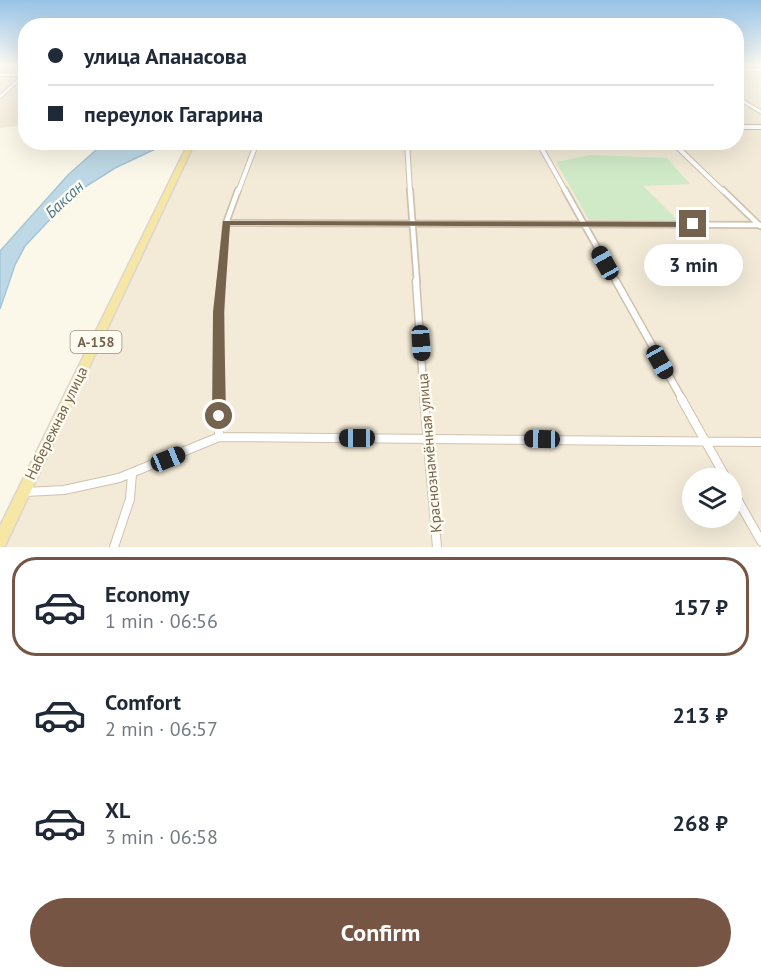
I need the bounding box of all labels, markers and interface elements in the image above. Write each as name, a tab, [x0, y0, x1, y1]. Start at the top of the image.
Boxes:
text: улица Апанасова	[84, 42, 247, 70]
text: переулок Гагарина	[84, 100, 263, 128]
water label: Баксан	[41, 176, 88, 222]
route end	[679, 210, 706, 237]
car	[588, 243, 622, 283]
callout: 3 min	[644, 245, 742, 287]
text: 3 min	[669, 252, 718, 278]
car	[411, 324, 431, 362]
road number: А-158	[70, 331, 122, 353]
car	[643, 342, 677, 382]
street label: Набережная улица	[20, 363, 92, 483]
street label: Краснознамённая улица	[413, 372, 445, 534]
route start	[205, 402, 232, 429]
car	[339, 429, 375, 447]
car	[524, 430, 560, 448]
car	[148, 444, 188, 474]
map controls	[682, 468, 742, 528]
button: layers	[682, 468, 742, 528]
icon: car	[33, 580, 87, 634]
text: Economy	[105, 580, 189, 608]
text: 157 ₽	[674, 593, 728, 621]
text: 1 min · 06:56	[105, 608, 218, 634]
icon: car	[33, 688, 87, 742]
text: Comfort	[105, 688, 181, 716]
text: 213 ₽	[673, 701, 728, 729]
text: 2 min · 06:57	[105, 716, 218, 742]
icon: car	[33, 796, 87, 850]
text: XL	[105, 796, 130, 824]
text: 268 ₽	[673, 809, 728, 837]
text: 3 min · 06:58	[105, 824, 218, 850]
button: Confirm	[30, 898, 731, 967]

